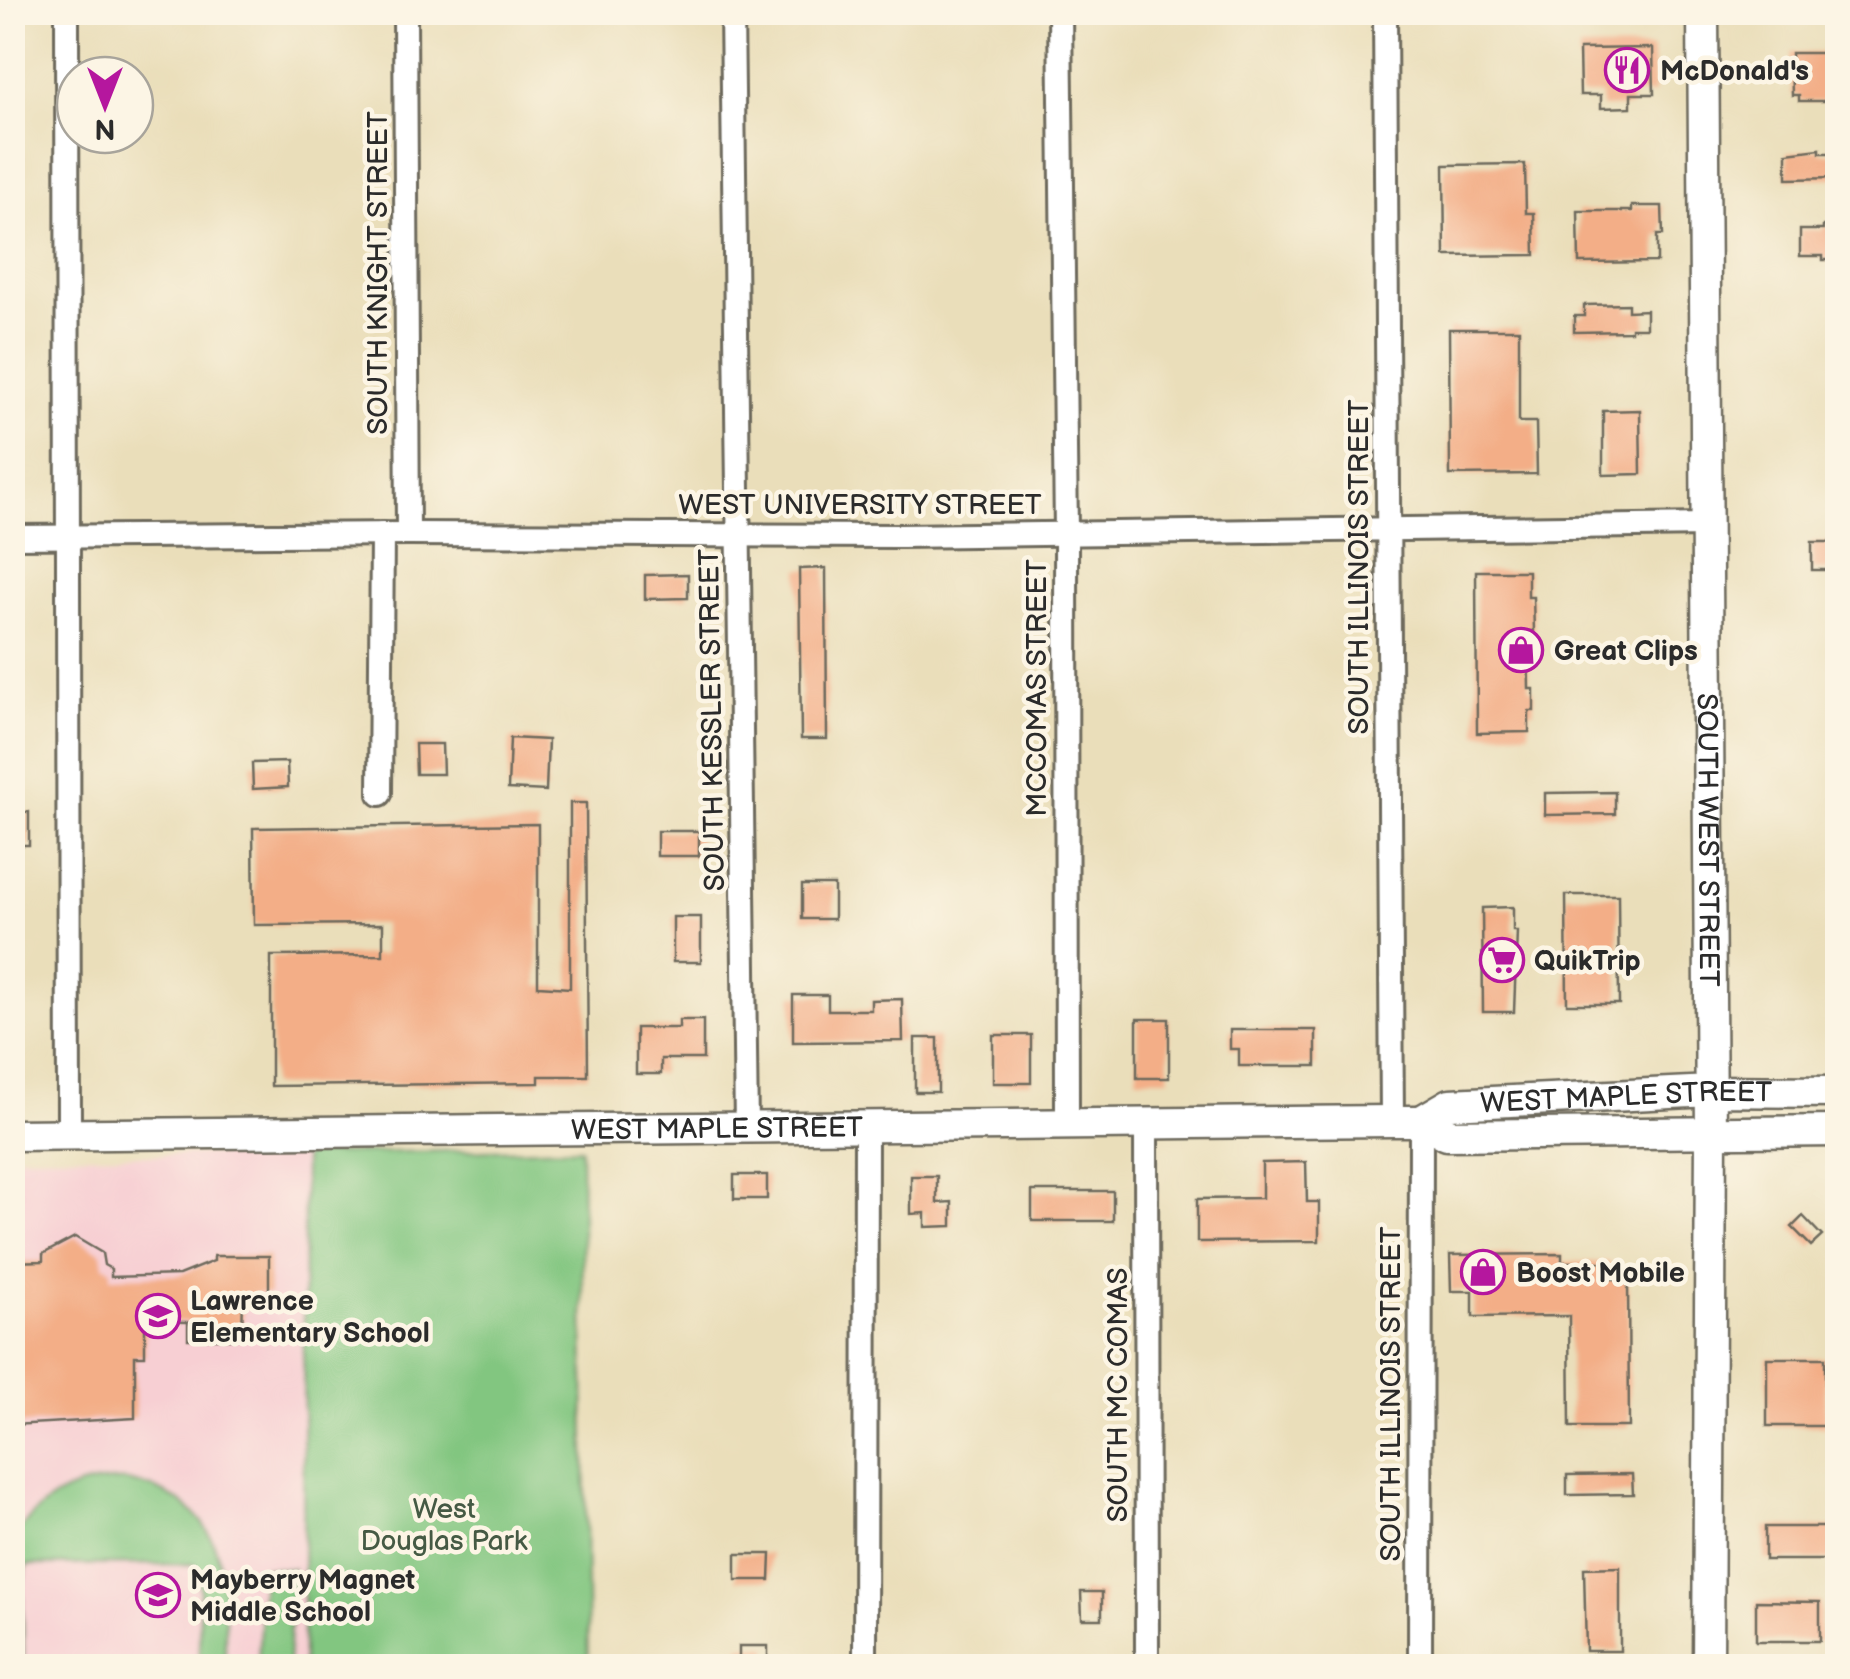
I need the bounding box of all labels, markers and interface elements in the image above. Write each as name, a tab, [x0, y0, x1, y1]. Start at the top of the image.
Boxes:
restaurant icon: McDonald's	[1604, 47, 1650, 93]
north arrow	[55, 55, 155, 155]
place label: McDonald's	[1660, 55, 1809, 88]
street label: SOUTH KNIGHT STREET	[362, 111, 395, 435]
text: N	[94, 112, 116, 145]
street label: SOUTH ILLINOIS STREET	[1343, 399, 1376, 735]
street label: WEST UNIVERSITY STREET	[678, 489, 1042, 522]
street label: SOUTH KESSLER STREET	[693, 548, 732, 891]
street label: MCCOMAS STREET	[1021, 559, 1054, 817]
shop icon: Great Clips	[1498, 627, 1544, 673]
place label: Great Clips	[1554, 635, 1698, 668]
street label: SOUTH WEST STREET	[1690, 693, 1725, 987]
supermarket icon: QuikTrip	[1479, 937, 1525, 983]
place label: QuikTrip	[1534, 945, 1641, 978]
street label: WEST MAPLE STREET	[1479, 1076, 1772, 1120]
street label: WEST MAPLE STREET	[571, 1111, 863, 1147]
street label: SOUTH ILLINOIS STREET	[1375, 1226, 1408, 1562]
shop icon: Boost Mobile	[1460, 1249, 1506, 1295]
place label: Boost Mobile	[1516, 1257, 1685, 1290]
street label: SOUTH MC COMAS	[1102, 1268, 1135, 1522]
place label: Lawrence Elementary School	[190, 1285, 430, 1350]
school or university icon: Lawrence Elementary School	[135, 1293, 181, 1339]
park label: West Douglas Park	[361, 1493, 528, 1558]
place label: Mayberry Magnet Middle School	[190, 1564, 415, 1629]
school or university icon: Mayberry Magnet Middle School	[135, 1572, 181, 1618]

